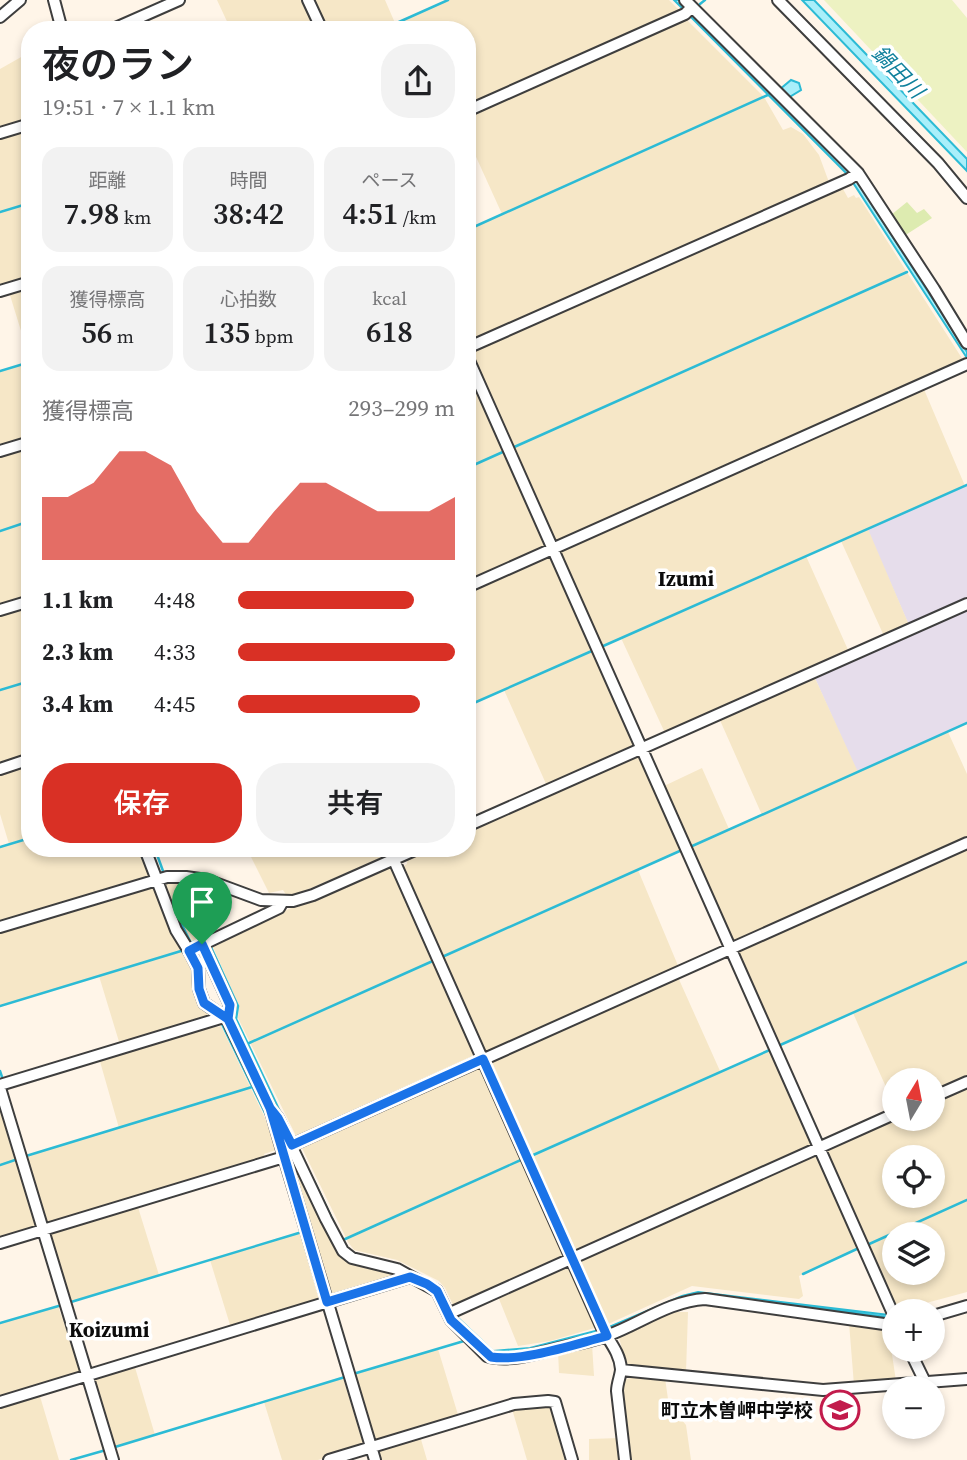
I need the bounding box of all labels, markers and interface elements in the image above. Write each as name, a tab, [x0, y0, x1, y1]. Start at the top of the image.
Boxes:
text: 夜のラン	[42, 39, 194, 91]
water label: 鍋田川	[866, 39, 932, 106]
button: share	[381, 44, 455, 118]
text: 19:51 · 7 × 1.1 km	[42, 91, 216, 123]
text: 距離	[88, 167, 127, 193]
text: 時間	[229, 167, 268, 193]
text: ペース	[361, 167, 418, 193]
text: 7.98	[64, 193, 119, 234]
text: 38:42	[213, 193, 284, 234]
text: 4:51	[342, 193, 398, 234]
text: km	[119, 204, 151, 230]
text: /km	[398, 204, 437, 230]
text: kcal	[372, 285, 407, 311]
text: 獲得標高	[69, 286, 146, 312]
text: 心拍数	[220, 286, 277, 312]
text: 618	[366, 311, 413, 352]
text: 56	[81, 312, 112, 353]
text: 135	[203, 312, 250, 353]
text: m	[112, 323, 134, 349]
text: bpm	[250, 323, 294, 349]
text: 293–299 m	[348, 392, 455, 424]
text: 獲得標高	[42, 395, 134, 427]
district label: Izumi	[658, 564, 715, 593]
text: 1.1 km	[42, 584, 113, 616]
text: 4:48	[154, 584, 195, 616]
text: 2.3 km	[42, 636, 113, 668]
text: 4:33	[154, 636, 195, 668]
text: 3.4 km	[42, 688, 113, 720]
text: 4:45	[154, 688, 195, 720]
button: 保存	[42, 763, 242, 843]
button: 共有	[256, 763, 455, 843]
pin	[172, 872, 232, 944]
icon: arrive	[183, 883, 221, 921]
north arrow	[882, 1068, 945, 1130]
map controls	[882, 1068, 945, 1439]
button: locate	[882, 1145, 945, 1208]
button: layers	[882, 1222, 945, 1285]
button: +	[882, 1299, 945, 1362]
district label: Koizumi	[69, 1315, 150, 1344]
button: −	[882, 1376, 945, 1439]
school or university icon: 町立木曽岬中学校	[819, 1389, 861, 1431]
place label: 町立木曽岬中学校	[661, 1397, 813, 1423]

